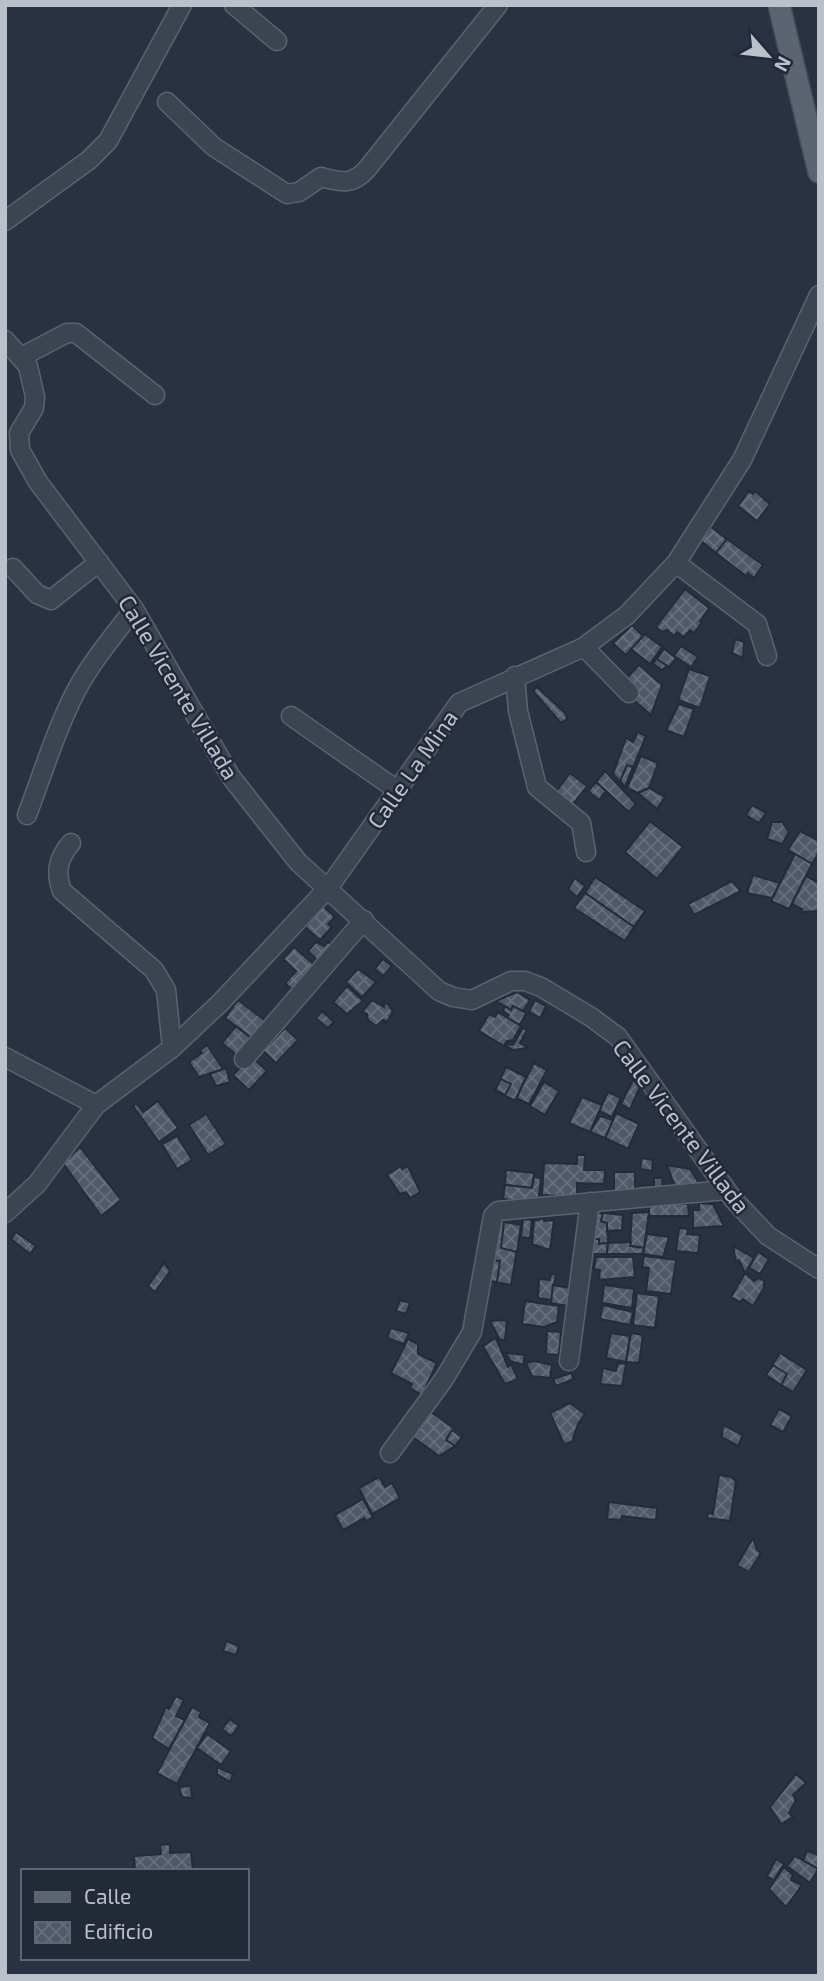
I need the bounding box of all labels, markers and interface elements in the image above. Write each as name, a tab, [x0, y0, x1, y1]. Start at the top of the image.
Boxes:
north arrow	[733, 21, 803, 91]
text: N	[770, 53, 797, 76]
street label: Calle Vicente Villada	[113, 590, 245, 784]
street label: Calle La Mina	[361, 704, 463, 834]
street label: Calle Vicente Villada	[608, 1034, 756, 1218]
legend	[21, 1869, 248, 1960]
text: Calle	[84, 1883, 131, 1908]
text: Edificio	[84, 1918, 153, 1943]

